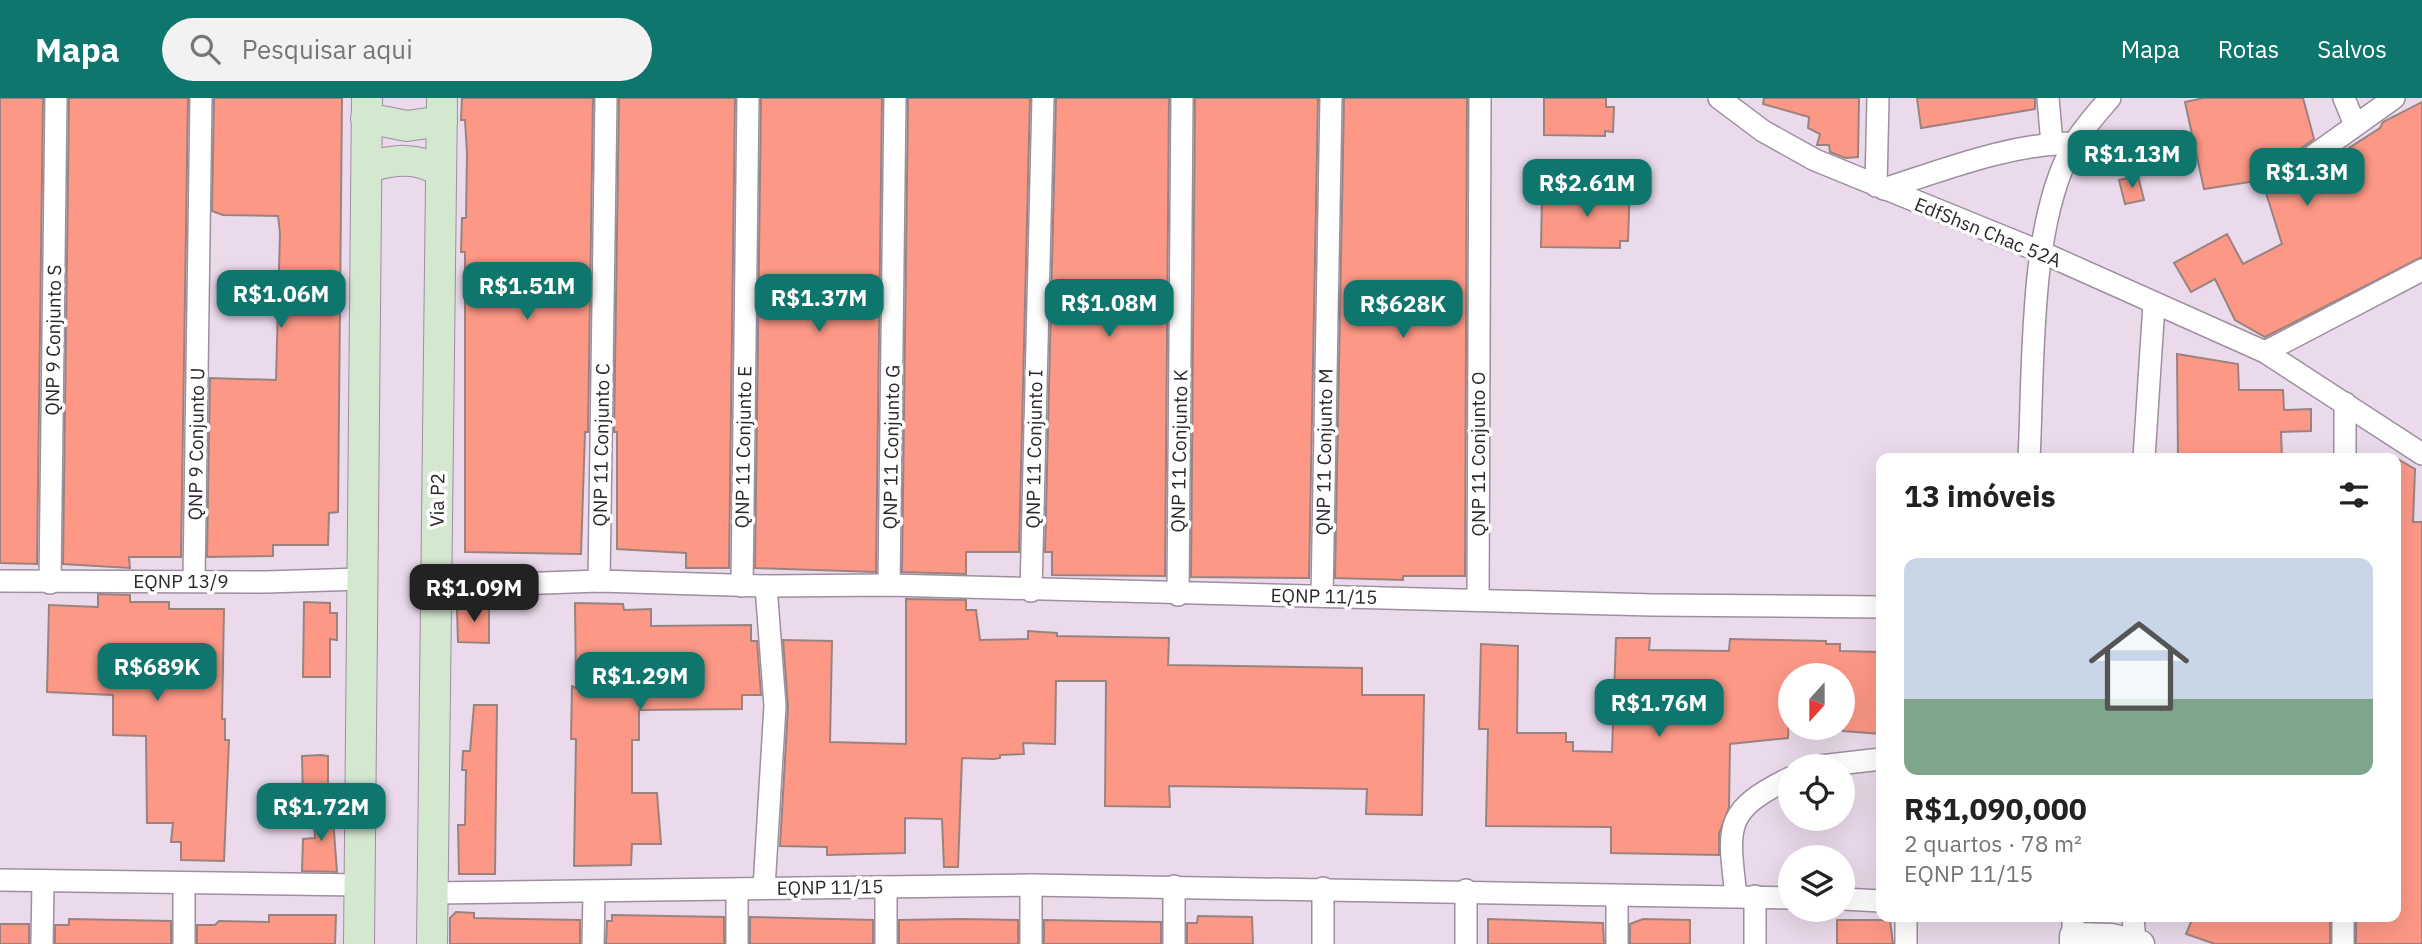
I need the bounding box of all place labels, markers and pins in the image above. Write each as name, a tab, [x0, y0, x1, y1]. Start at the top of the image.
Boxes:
pin: R$1.13M	[2067, 130, 2197, 190]
pin: R$1.3M	[2250, 148, 2364, 208]
pin: R$2.61M	[1522, 159, 1652, 219]
pin: R$1.51M	[462, 262, 592, 322]
pin: R$1.06M	[216, 271, 346, 330]
pin: R$1.37M	[754, 274, 884, 334]
pin: R$1.08M	[1044, 280, 1174, 339]
pin: R$628K	[1346, 280, 1460, 340]
pin: R$1.09M	[409, 564, 539, 624]
pin: R$689K	[100, 644, 214, 703]
pin: R$1.29M	[575, 652, 705, 712]
pin: R$1.76M	[1594, 680, 1724, 739]
pin: R$1.72M	[256, 784, 386, 843]

